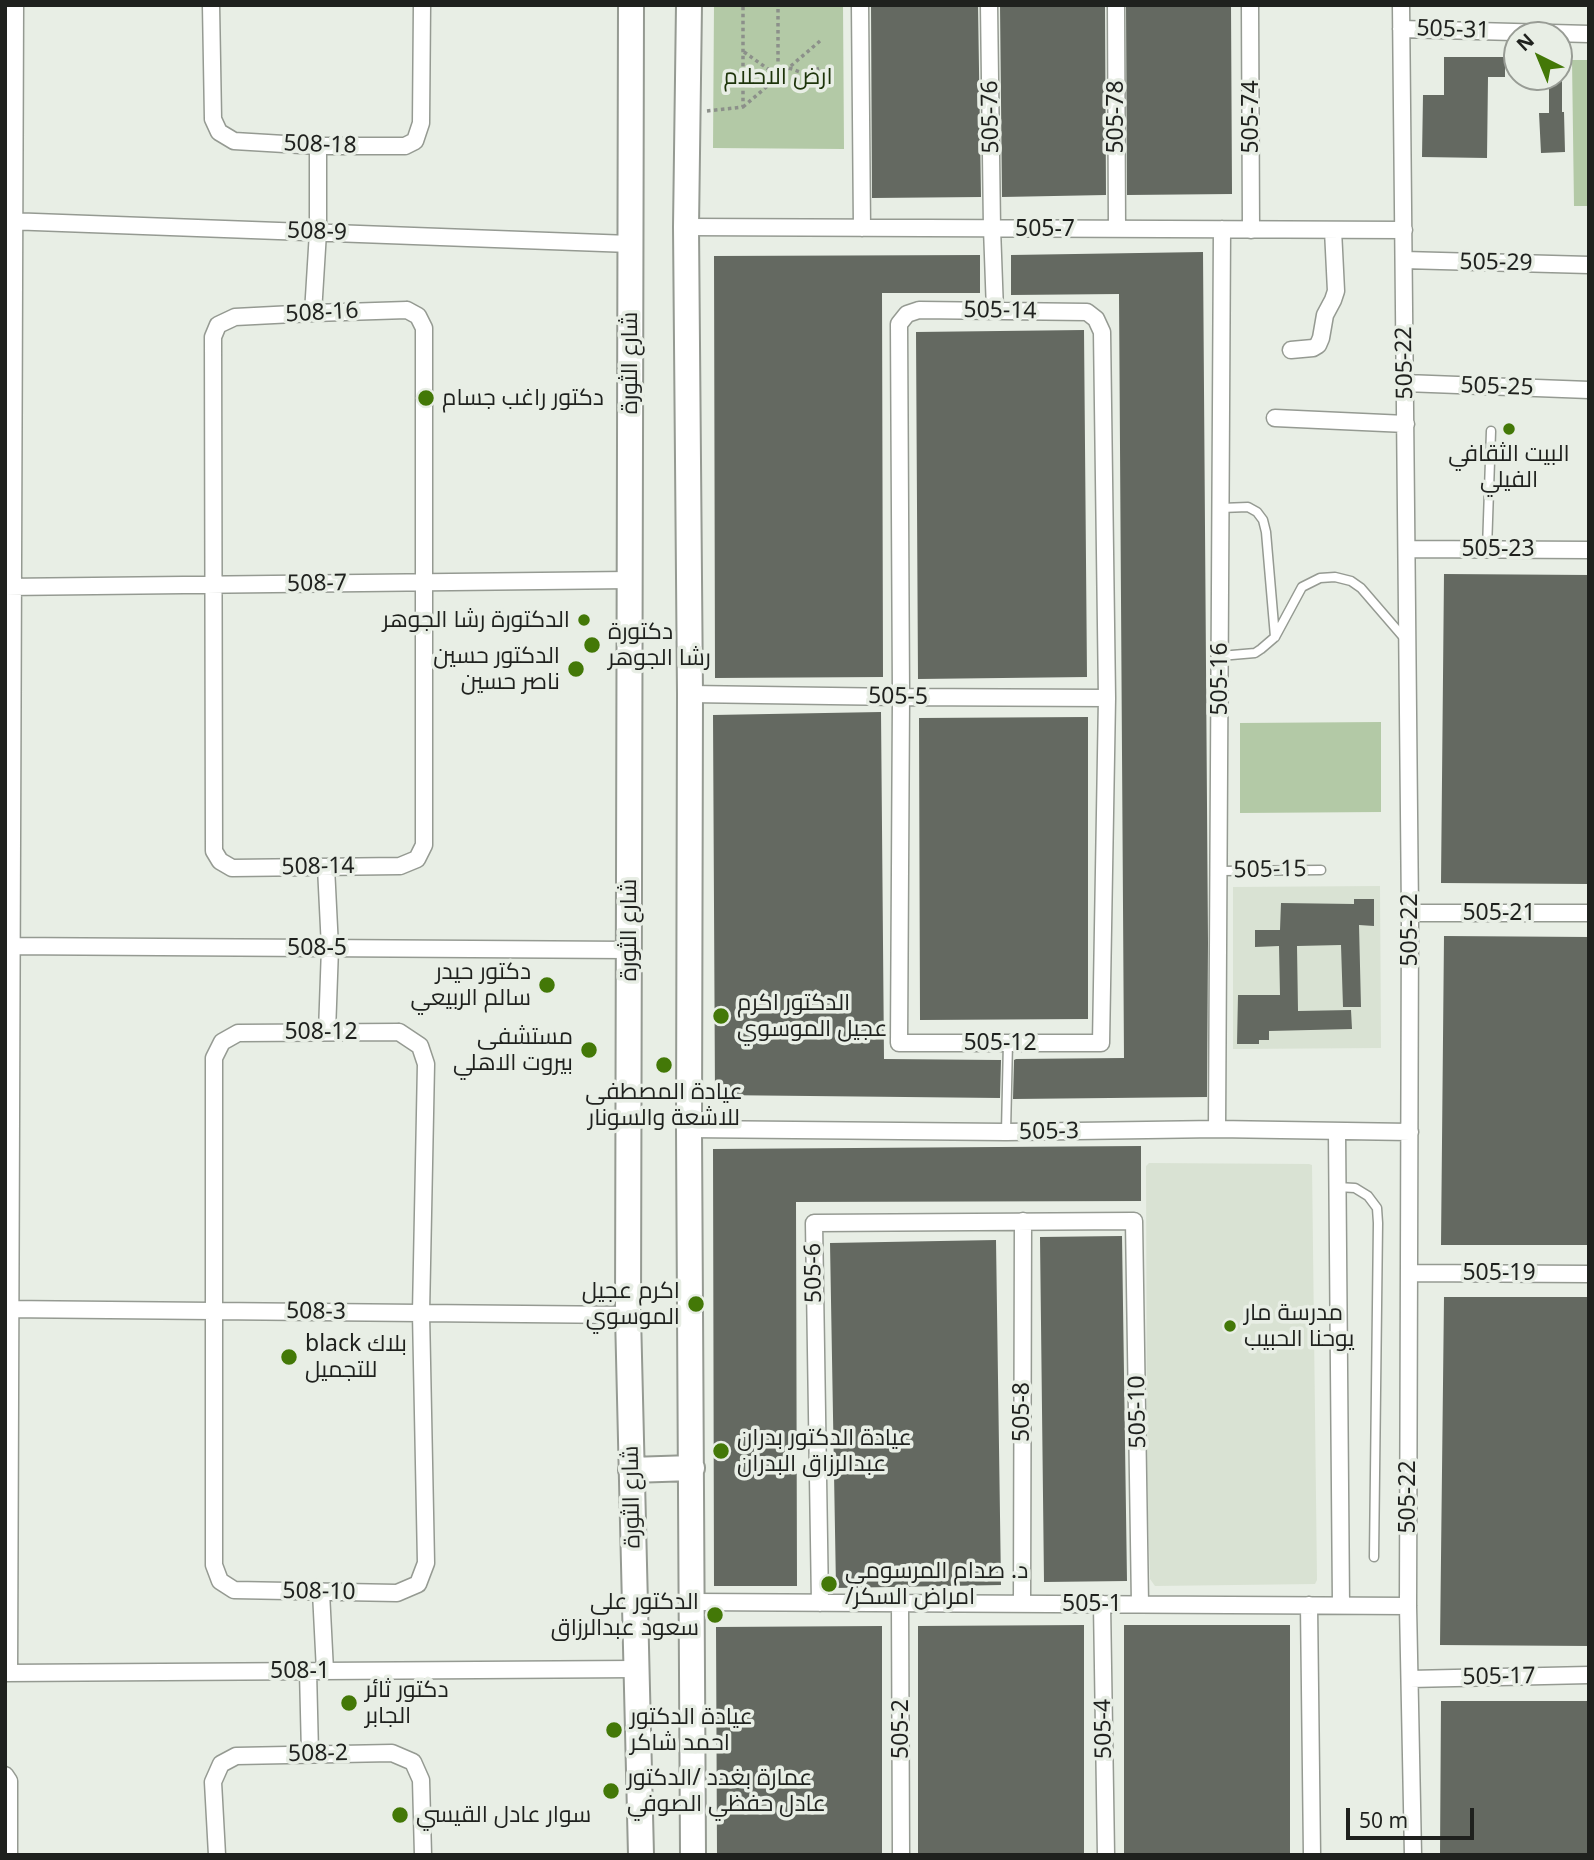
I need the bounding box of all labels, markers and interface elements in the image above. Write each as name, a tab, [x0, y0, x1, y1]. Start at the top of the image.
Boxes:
street label: 505-31	[1416, 15, 1490, 45]
north arrow	[1503, 21, 1573, 91]
text: N	[1511, 27, 1540, 57]
park label: ارض الاحلام	[723, 63, 833, 91]
street label: 505-76	[977, 80, 1005, 154]
street label: 505-78	[1102, 80, 1130, 154]
street label: 505-74	[1237, 80, 1265, 154]
street label: 508-18	[283, 130, 357, 160]
street label: 505-7	[1015, 215, 1075, 243]
street label: 508-9	[287, 217, 347, 247]
street label: 505-29	[1459, 249, 1533, 277]
street label: 508-16	[285, 297, 359, 329]
street label: 505-14	[963, 297, 1037, 325]
street label: شارع الثورة	[616, 312, 644, 414]
street label: 505-22	[1391, 326, 1419, 400]
street label: 505-25	[1460, 372, 1534, 402]
place label: دكتور راغب جسام	[442, 384, 604, 412]
marker: دكتور راغب جسام	[416, 388, 436, 408]
marker: البيت الثقافي الفيلي	[1501, 421, 1517, 437]
place label: البيت الثقافي الفيلي	[1448, 440, 1570, 494]
street label: 505-23	[1461, 535, 1535, 563]
street label: 508-7	[287, 570, 347, 598]
place label: الدكتورة رشا الجوهر	[383, 606, 570, 634]
marker: الدكتورة رشا الجوهر	[576, 612, 592, 628]
place label: دكتورة رشا الجوهر	[608, 618, 711, 672]
marker: دكتورة رشا الجوهر	[582, 635, 602, 655]
place label: الدكتور حسين ناصر حسين	[433, 642, 560, 696]
street label: 505-16	[1206, 642, 1234, 716]
marker: الدكتور حسين ناصر حسين	[566, 659, 586, 679]
street label: 505-5	[868, 683, 928, 711]
street label: 508-14	[281, 853, 355, 881]
street label: 505-15	[1233, 856, 1307, 884]
street label: شارع الثورة	[615, 879, 643, 981]
street label: 505-22	[1396, 893, 1424, 967]
street label: 505-21	[1462, 899, 1536, 927]
street label: 508-5	[287, 934, 347, 962]
place label: دكتور حيدر سالم الربيعي	[410, 958, 531, 1012]
marker: دكتور حيدر سالم الربيعي	[537, 975, 557, 995]
place label: الدكتور اكرم عجيل الموسوي	[737, 989, 888, 1043]
marker: الدكتور اكرم عجيل الموسوي	[711, 1006, 731, 1026]
street label: 508-12	[284, 1018, 358, 1046]
place label: مستشفى بيروت الاهلي	[453, 1023, 573, 1077]
street label: 505-12	[963, 1029, 1037, 1057]
marker: مستشفى بيروت الاهلي	[579, 1040, 599, 1060]
marker: عيادة المصطفى للاشعة والسونار	[654, 1055, 674, 1075]
place label: عيادة المصطفى للاشعة والسونار	[585, 1078, 743, 1132]
street label: 505-3	[1019, 1118, 1079, 1146]
street label: 505-6	[800, 1243, 828, 1303]
street label: 505-19	[1462, 1259, 1536, 1287]
place label: اكرم عجيل الموسوي	[582, 1277, 680, 1331]
marker: اكرم عجيل الموسوي	[686, 1294, 706, 1314]
street label: 508-3	[286, 1298, 346, 1326]
place label: مدرسة مار يوحنا الحبيب	[1244, 1299, 1354, 1353]
marker: مدرسة مار يوحنا الحبيب	[1222, 1318, 1238, 1334]
place label: black بلاك للتجميل	[305, 1330, 407, 1384]
marker: black بلاك للتجميل	[279, 1347, 299, 1367]
street label: 505-10	[1124, 1375, 1152, 1449]
street label: 505-8	[1008, 1382, 1036, 1442]
place label: عيادة الدكتور بدران عبدالرزاق البدران	[737, 1424, 912, 1478]
marker: عيادة الدكتور بدران عبدالرزاق البدران	[711, 1441, 731, 1461]
street label: شارع الثورة	[617, 1445, 647, 1549]
street label: 505-22	[1394, 1460, 1422, 1534]
place label: د. صدام المرسومي /امراض السكر	[845, 1557, 1028, 1611]
marker: د. صدام المرسومي /امراض السكر	[819, 1574, 839, 1594]
street label: 508-10	[282, 1578, 356, 1606]
place label: الدكتور علي سعود عبدالرزاق	[551, 1588, 699, 1642]
street label: 505-1	[1062, 1590, 1122, 1618]
marker: الدكتور علي سعود عبدالرزاق	[705, 1605, 725, 1625]
street label: 508-1	[270, 1657, 330, 1685]
street label: 505-17	[1462, 1663, 1536, 1691]
place label: دكتور ثائر الجابر	[365, 1676, 449, 1730]
marker: دكتور ثائر الجابر	[339, 1693, 359, 1713]
street label: 505-2	[887, 1699, 915, 1759]
street label: 505-4	[1090, 1699, 1118, 1759]
place label: عيادة الدكتور احمد شاكر	[630, 1703, 753, 1757]
marker: عيادة الدكتور احمد شاكر	[604, 1720, 624, 1740]
street label: 508-2	[288, 1740, 348, 1768]
place label: عمارة بغدد /الدكتور عادل حفظي الصوفي	[627, 1764, 826, 1818]
marker: عمارة بغدد /الدكتور عادل حفظي الصوفي	[601, 1781, 621, 1801]
scale bar	[1349, 1794, 1477, 1838]
place label: سوار عادل القيسي	[416, 1801, 591, 1829]
marker: سوار عادل القيسي	[390, 1805, 410, 1825]
text: 50 m	[1359, 1806, 1408, 1834]

